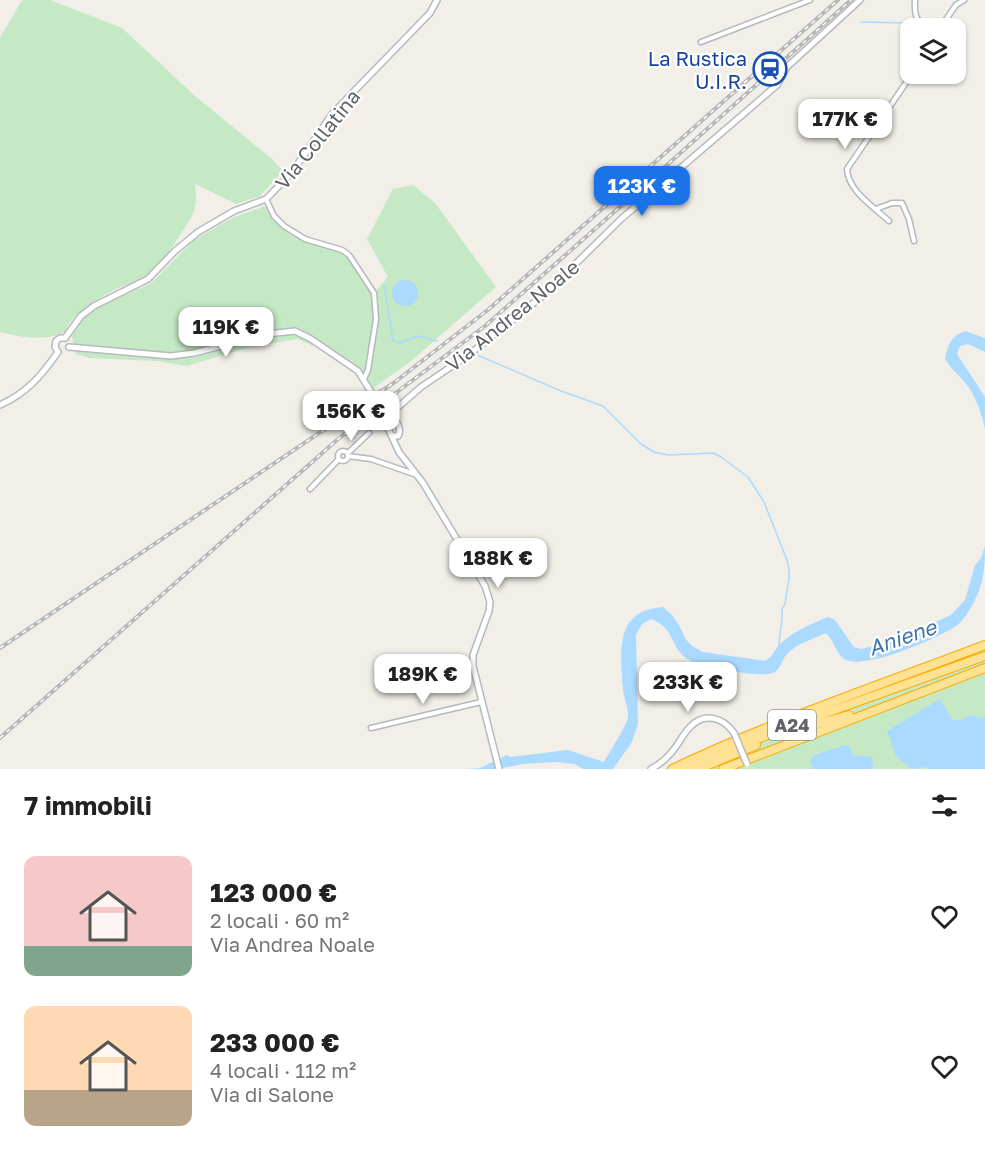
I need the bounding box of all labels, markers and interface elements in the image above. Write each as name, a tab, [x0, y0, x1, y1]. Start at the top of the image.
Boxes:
map controls	[900, 18, 966, 84]
button: layers	[900, 18, 966, 84]
place label: La Rustica U.I.R.	[648, 46, 747, 93]
station icon: La Rustica U.I.R.	[752, 51, 788, 87]
street label: Via Collatina	[269, 84, 365, 194]
pin: 177K €	[796, 99, 894, 150]
text: 177K €	[812, 106, 878, 130]
pin: 123K €	[593, 166, 691, 217]
text: 123K €	[608, 173, 676, 197]
street label: Via Andrea Noale	[440, 254, 584, 376]
pin: 119K €	[177, 307, 275, 358]
text: 119K €	[193, 314, 259, 338]
pin: 156K €	[302, 391, 400, 442]
text: 156K €	[317, 398, 385, 422]
pin: 188K €	[449, 538, 547, 589]
text: 188K €	[463, 545, 533, 569]
water label: Aniene	[865, 613, 941, 661]
pin: 189K €	[374, 654, 472, 705]
text: 189K €	[388, 661, 458, 685]
pin: 233K €	[639, 662, 737, 713]
text: 233K €	[653, 669, 723, 693]
road number: A24	[768, 710, 816, 740]
icon: filters	[928, 789, 961, 822]
text: 7 immobili	[24, 790, 152, 821]
text: 123 000 €	[210, 877, 337, 908]
icon: home	[72, 880, 144, 952]
icon: heart	[928, 900, 961, 933]
text: 2 locali · 60 m²	[210, 908, 349, 932]
text: Via Andrea Noale	[210, 932, 375, 956]
text: 233 000 €	[210, 1027, 340, 1058]
icon: home	[72, 1030, 144, 1102]
icon: heart	[928, 1050, 961, 1083]
text: 4 locali · 112 m²	[210, 1058, 356, 1082]
text: Via di Salone	[210, 1082, 334, 1106]

